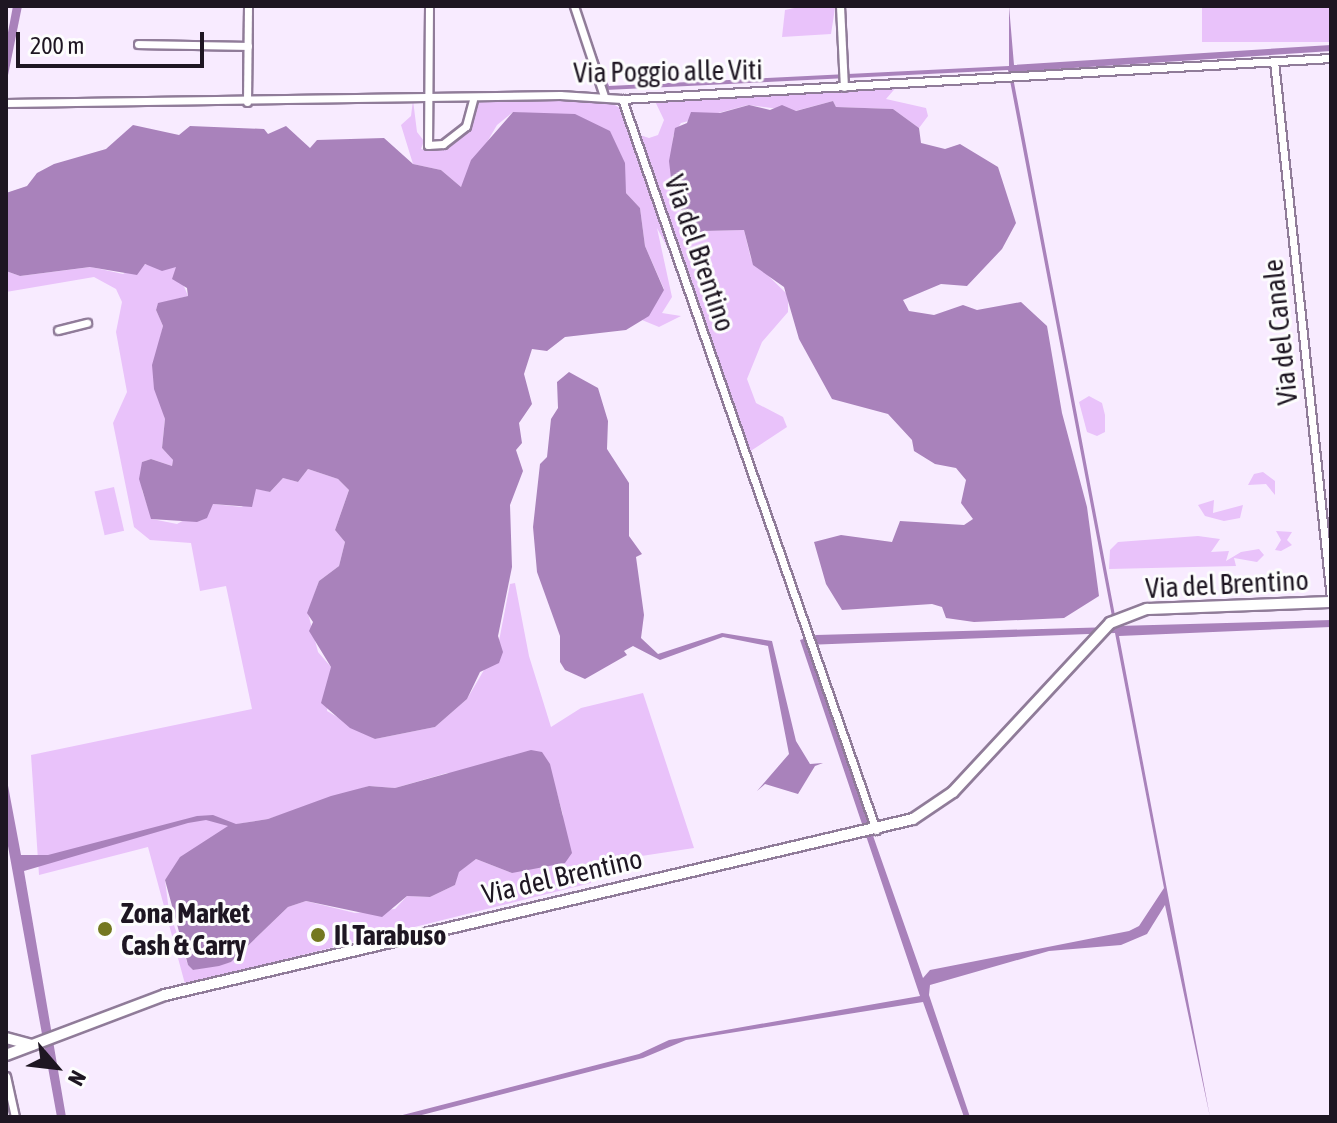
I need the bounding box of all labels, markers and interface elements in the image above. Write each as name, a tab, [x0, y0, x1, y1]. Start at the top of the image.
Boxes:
scale bar	[20, 16, 208, 66]
text: 200 m	[30, 32, 84, 59]
street label: Via Poggio alle Viti	[573, 53, 763, 89]
street label: Via del Brentino	[658, 170, 742, 336]
street label: Via del Canale	[1256, 257, 1304, 407]
street label: Via del Brentino	[1145, 563, 1309, 605]
street label: Via del Brentino	[479, 841, 645, 911]
place label: Zona Market Cash & Carry	[121, 896, 250, 962]
place label: Il Tarabuso	[334, 918, 446, 952]
marker: Zona Market Cash & Carry	[96, 920, 114, 938]
marker: Il Tarabuso	[309, 926, 327, 944]
north arrow	[16, 1027, 96, 1107]
text: N	[63, 1066, 92, 1090]

